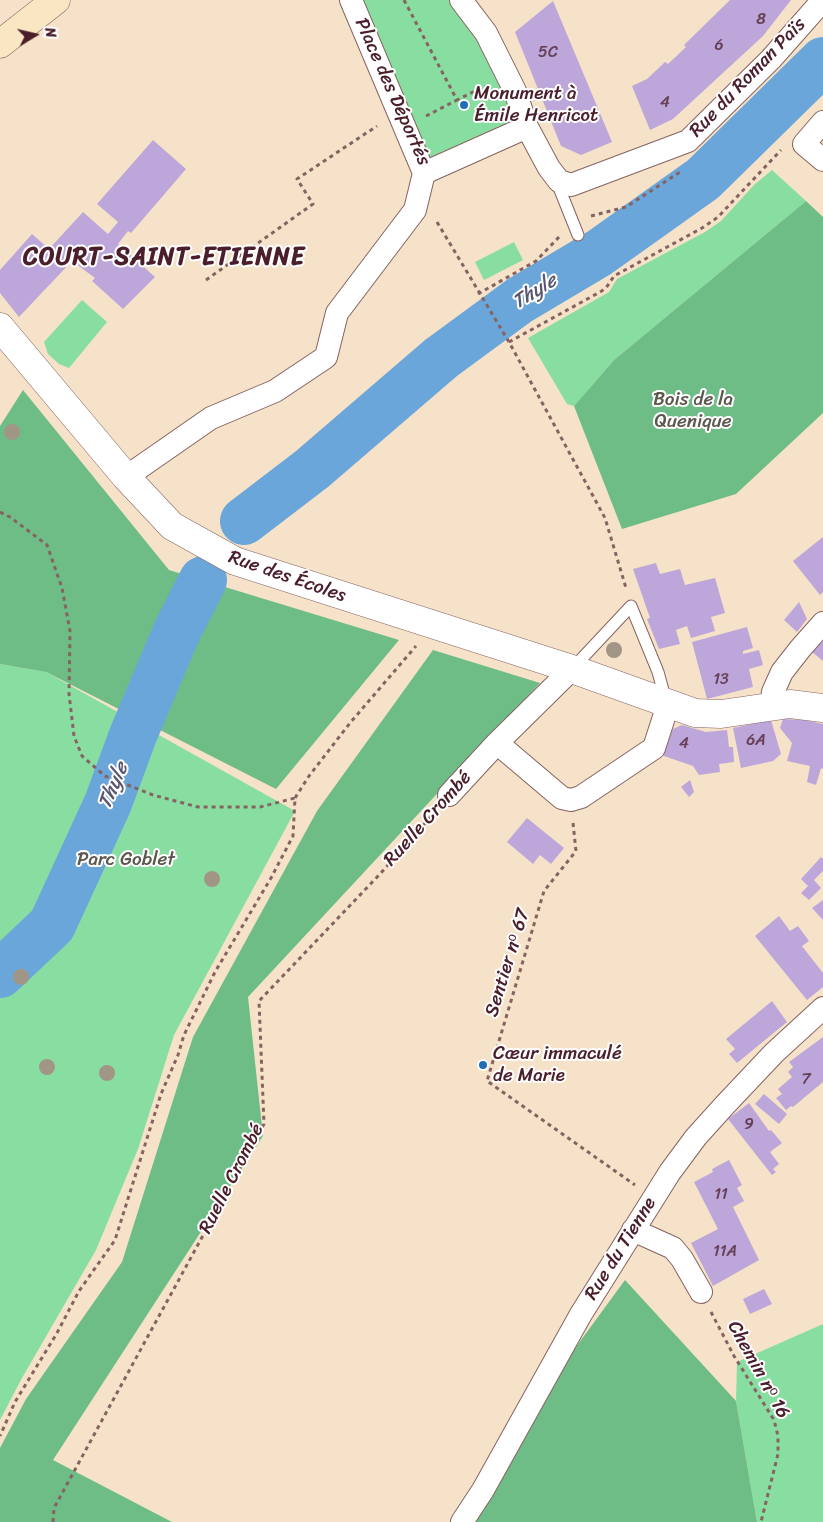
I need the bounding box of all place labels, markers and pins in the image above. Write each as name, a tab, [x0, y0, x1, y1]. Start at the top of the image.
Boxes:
place label: Monument à Émile Henricot	[474, 83, 598, 127]
marker: Monument à Émile Henricot	[458, 99, 470, 111]
place label: Cœur immaculé de Marie	[493, 1043, 622, 1087]
marker: Cœur immaculé de Marie	[477, 1059, 489, 1071]

